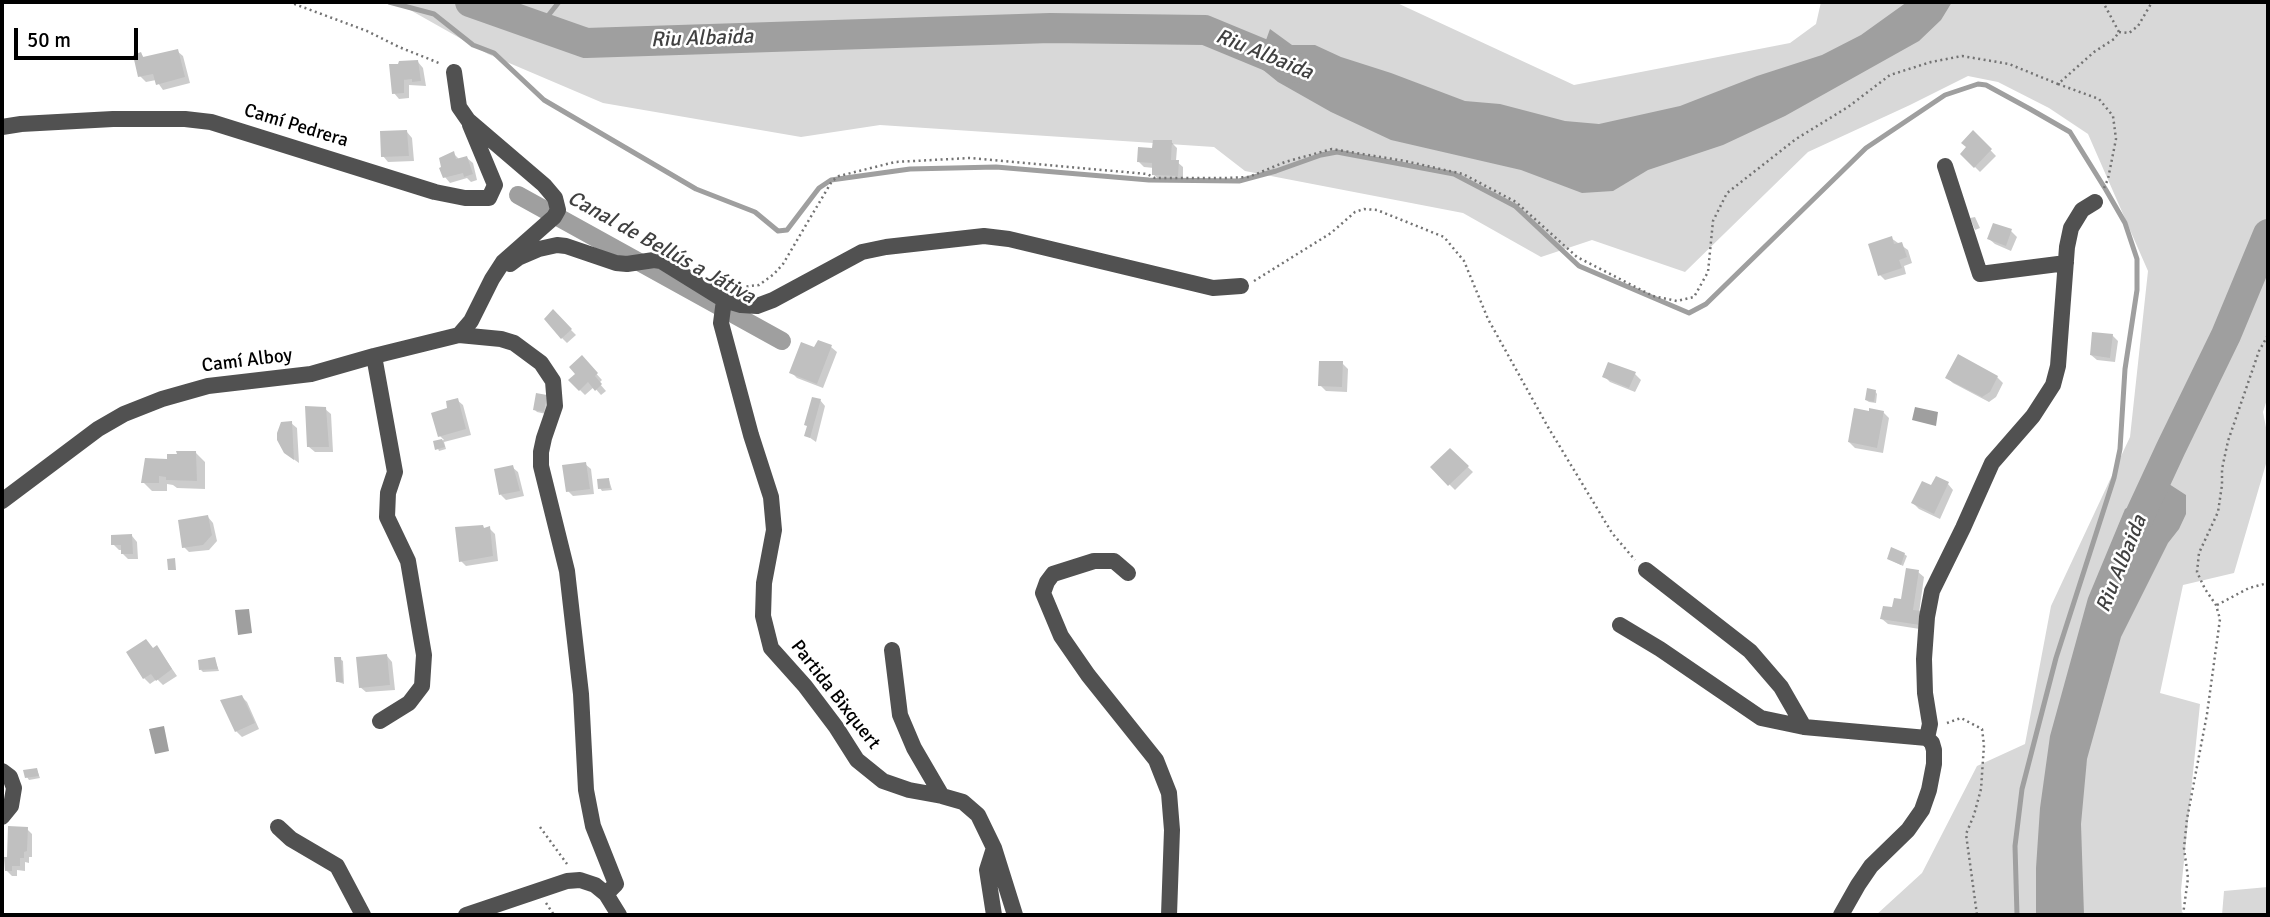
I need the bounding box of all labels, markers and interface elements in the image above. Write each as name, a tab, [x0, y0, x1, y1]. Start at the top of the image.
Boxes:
scale bar	[18, 14, 142, 58]
water label: Riu Albaida	[1212, 24, 1316, 86]
water label: Riu Albaida	[650, 25, 754, 53]
text: 50 m	[27, 27, 71, 53]
street label: Camí Pedrera	[241, 99, 351, 153]
water label: Canal de Bellús a Játiva	[563, 186, 759, 310]
street label: Camí Alboy	[200, 344, 294, 378]
water label: Riu Albaida	[2091, 512, 2153, 616]
street label: Partida Bixquert	[785, 636, 885, 754]

